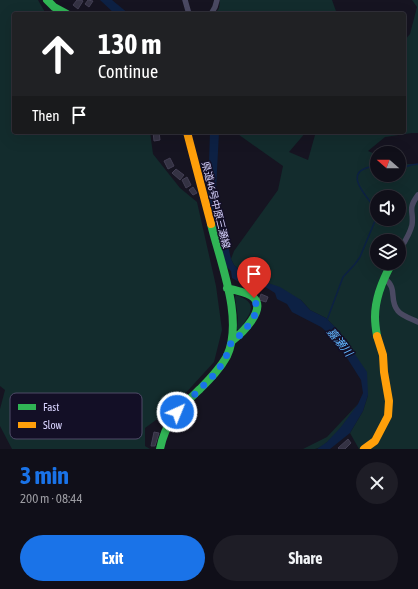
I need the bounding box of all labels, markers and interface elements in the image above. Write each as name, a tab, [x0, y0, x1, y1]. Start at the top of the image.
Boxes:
icon: ahead	[32, 28, 84, 80]
text: 130 m	[98, 28, 161, 60]
text: Continue	[98, 61, 158, 82]
icon: arrive	[68, 104, 90, 126]
text: Then	[32, 107, 60, 124]
north arrow	[370, 146, 406, 182]
map controls	[370, 146, 406, 270]
street label: 県道46号中原三瀬線	[200, 160, 232, 250]
button: sound	[370, 190, 406, 226]
button: layers	[370, 234, 406, 270]
pin	[237, 257, 271, 298]
icon: arrive	[243, 263, 265, 285]
water label: 嘉瀬川	[325, 325, 356, 359]
position arrow	[156, 391, 198, 433]
legend	[10, 393, 142, 439]
text: Fast	[43, 401, 59, 413]
text: Slow	[43, 419, 62, 431]
text: 3 min	[20, 462, 69, 489]
button: close	[356, 462, 398, 504]
text: 200 m · 08:44	[20, 491, 83, 506]
button: Exit	[20, 535, 205, 581]
button: Share	[213, 535, 398, 581]

